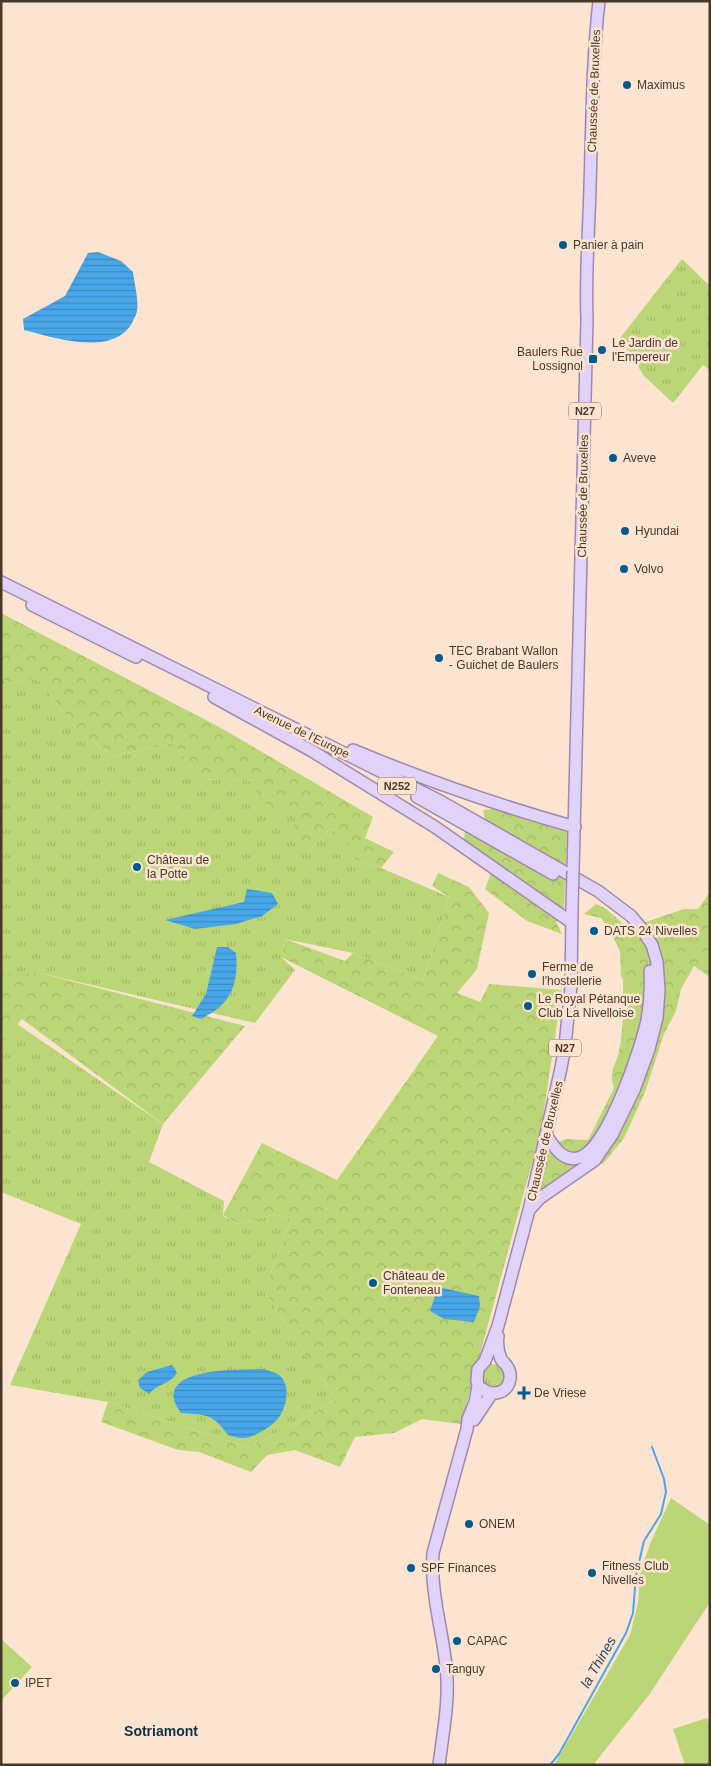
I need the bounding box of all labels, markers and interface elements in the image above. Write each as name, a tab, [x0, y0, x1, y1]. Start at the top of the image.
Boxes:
street label: Chaussée de Bruxelles	[585, 29, 603, 153]
place label: Maximus	[637, 78, 685, 92]
marker: Maximus	[621, 79, 633, 91]
place label: Panier à pain	[573, 238, 644, 252]
marker: Panier à pain	[557, 239, 569, 251]
place label: Le Jardin de l'Empereur	[612, 336, 678, 364]
marker: Le Jardin de l'Empereur	[596, 344, 608, 356]
place label: Baulers Rue Lossignol	[517, 345, 583, 373]
marker: Baulers Rue Lossignol	[587, 353, 599, 365]
road number: N27	[569, 402, 601, 420]
street label: Chaussée de Bruxelles	[575, 434, 591, 558]
place label: Aveve	[623, 451, 656, 465]
marker: Aveve	[607, 452, 619, 464]
place label: Hyundai	[635, 524, 679, 538]
marker: Hyundai	[619, 525, 631, 537]
place label: Volvo	[634, 562, 664, 576]
marker: Volvo	[618, 563, 630, 575]
place label: TEC Brabant Wallon - Guichet de Baulers	[449, 644, 558, 672]
marker: TEC Brabant Wallon - Guichet de Baulers	[433, 652, 445, 664]
street label: Avenue de l'Europe	[252, 703, 352, 761]
road number: N252	[378, 778, 416, 794]
place label: Château de la Potte	[147, 853, 209, 881]
marker: Château de la Potte	[131, 861, 143, 873]
place label: DATS 24 Nivelles	[604, 924, 697, 938]
marker: DATS 24 Nivelles	[588, 925, 600, 937]
place label: Ferme de l'hostellerie	[542, 960, 602, 988]
marker: Ferme de l'hostellerie	[526, 968, 538, 980]
place label: Le Royal Pétanque Club La Nivelloise	[538, 992, 640, 1020]
marker: Le Royal Pétanque Club La Nivelloise	[522, 1000, 534, 1012]
road number: N27	[549, 1040, 581, 1056]
street label: Chaussée de Bruxelles	[524, 1079, 566, 1203]
place label: Château de Fonteneau	[383, 1269, 445, 1297]
marker: Château de Fonteneau	[367, 1277, 379, 1289]
place label: De Vriese	[534, 1386, 587, 1400]
marker: De Vriese	[518, 1387, 530, 1399]
place label: ONEM	[479, 1517, 515, 1531]
marker: ONEM	[463, 1518, 475, 1530]
place label: Fitness Club Nivelles	[602, 1559, 669, 1587]
place label: SPF Finances	[421, 1561, 496, 1575]
marker: SPF Finances	[405, 1562, 417, 1574]
marker: Fitness Club Nivelles	[586, 1567, 598, 1579]
water label: la Thines	[577, 1633, 619, 1691]
place label: CAPAC	[467, 1634, 508, 1648]
marker: CAPAC	[451, 1635, 463, 1647]
place label: Tanguy	[446, 1662, 485, 1676]
marker: Tanguy	[430, 1663, 442, 1675]
place label: IPET	[25, 1676, 52, 1690]
marker: IPET	[9, 1677, 21, 1689]
district label: Sotriamont	[124, 1723, 198, 1739]

